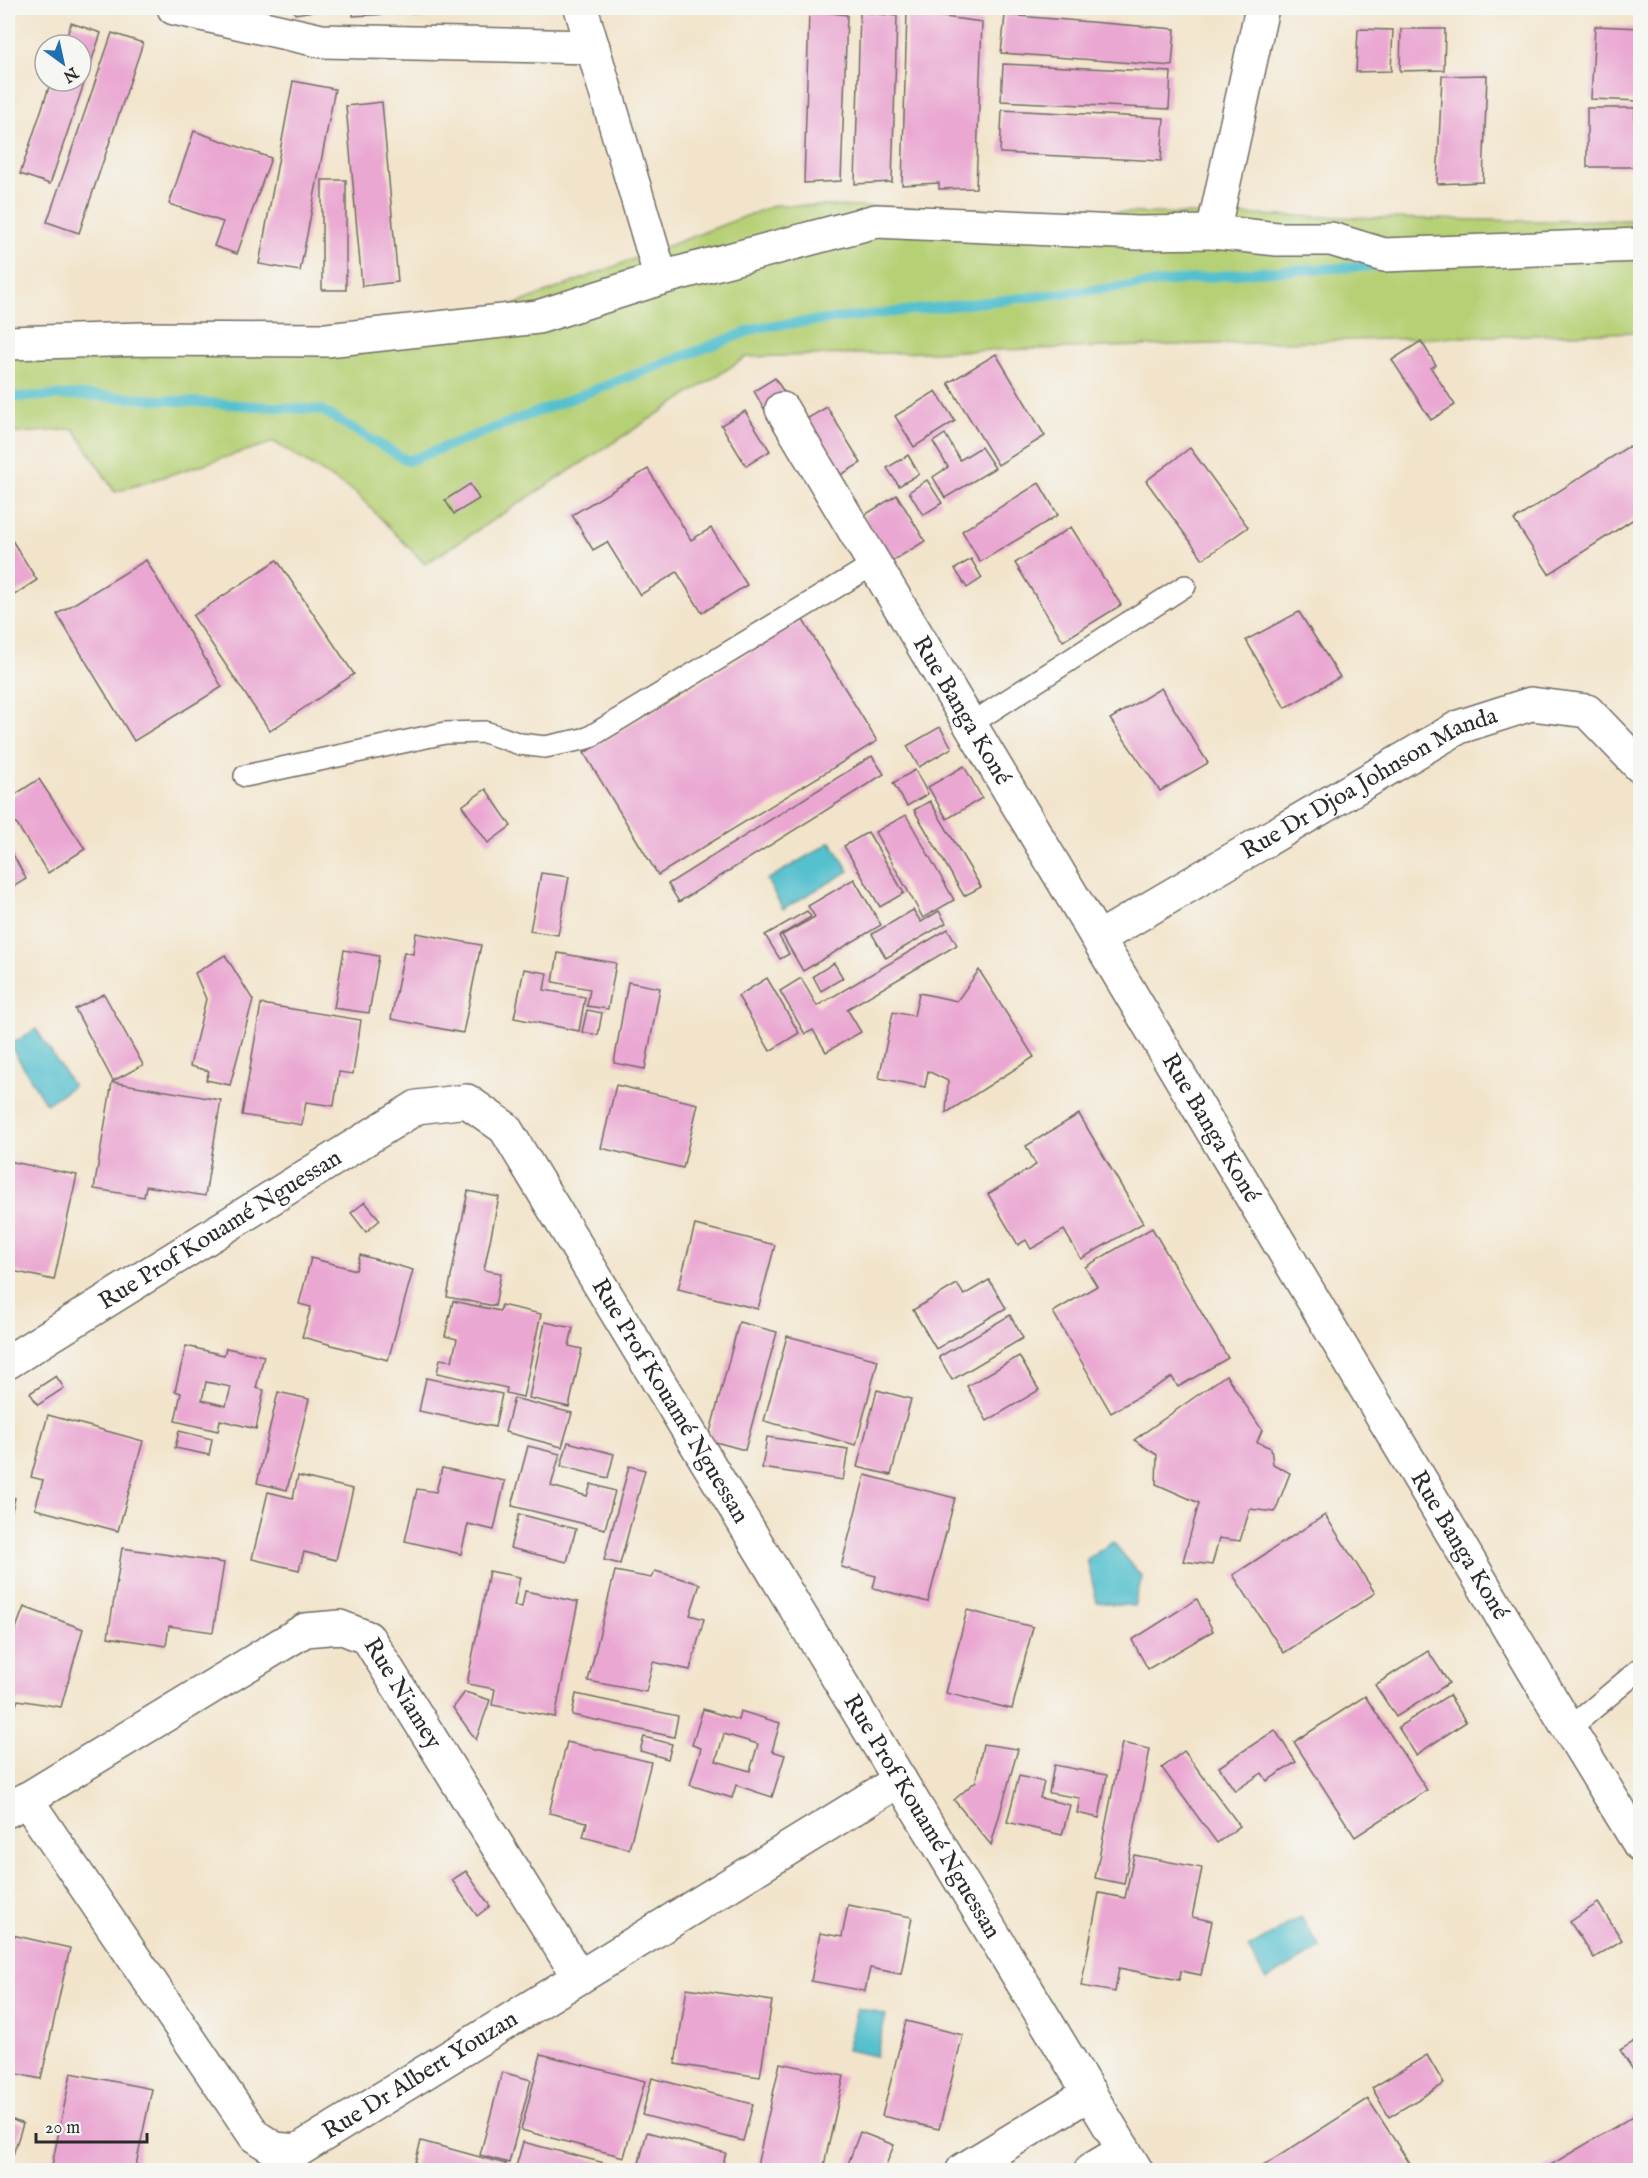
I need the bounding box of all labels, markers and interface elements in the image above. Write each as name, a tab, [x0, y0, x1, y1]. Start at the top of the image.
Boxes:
north arrow	[33, 33, 93, 93]
text: N	[59, 61, 82, 86]
street label: Rue Banga Koné	[905, 630, 1018, 791]
street label: Rue Dr Djoa Johnson Manda	[1235, 700, 1502, 867]
street label: Rue Banga Koné	[1154, 1048, 1267, 1208]
street label: Rue Prof Kouamé Nguessan	[93, 1142, 348, 1317]
street label: Rue Prof Kouamé Nguessan	[584, 1273, 756, 1529]
street label: Rue Banga Koné	[1403, 1465, 1516, 1626]
street label: Rue Niamey	[356, 1632, 449, 1755]
street label: Rue Prof Kouamé Nguessan	[836, 1689, 1008, 1945]
street label: Rue Dr Albert Youzan	[317, 2003, 524, 2147]
scale bar	[36, 2106, 147, 2144]
text: 20 m	[45, 2117, 80, 2140]

